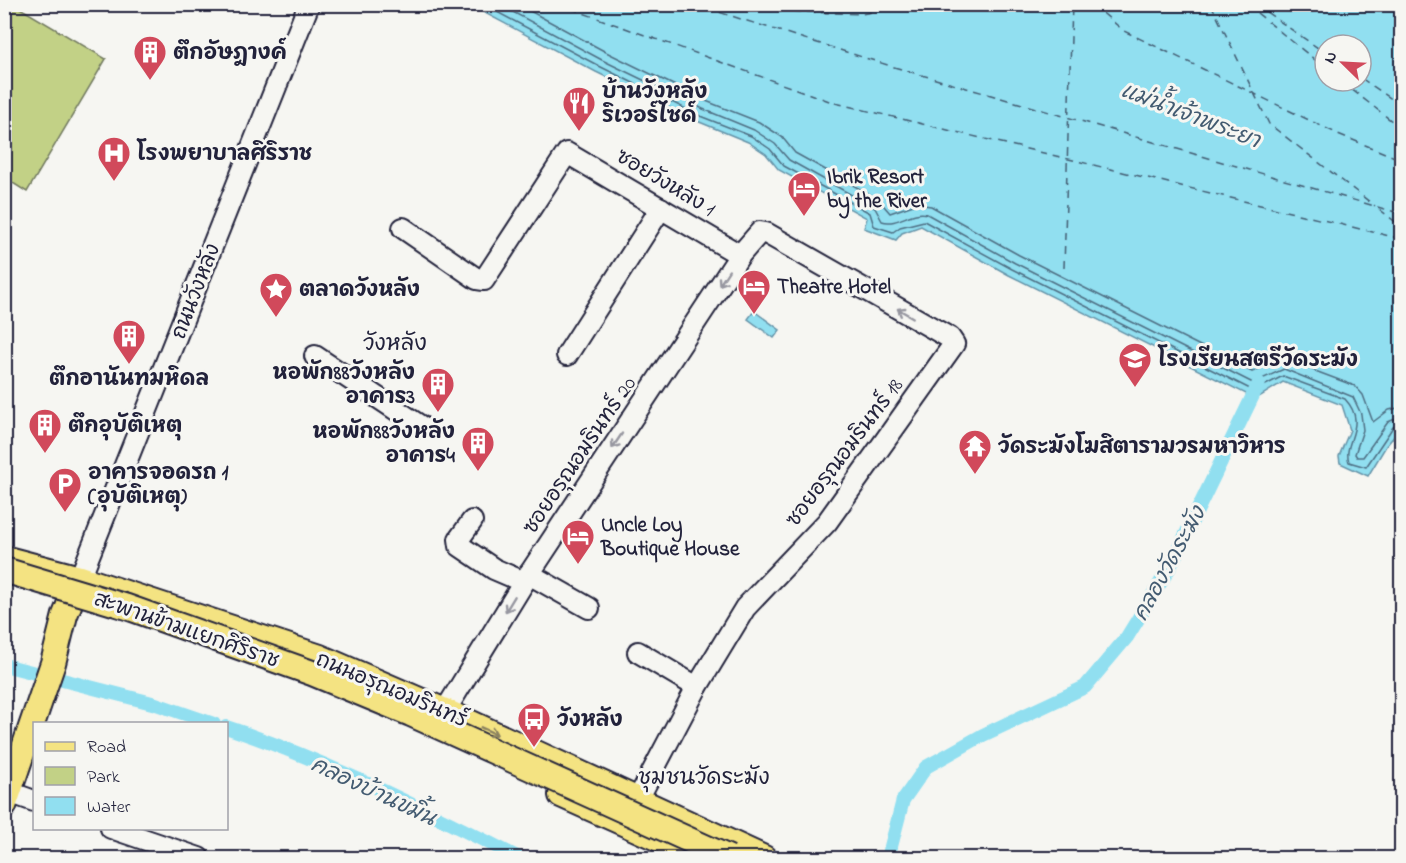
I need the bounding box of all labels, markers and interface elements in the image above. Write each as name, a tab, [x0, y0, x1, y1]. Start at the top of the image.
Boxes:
north arrow	[1313, 33, 1373, 93]
building icon: ตึกอัษฎางค์	[132, 34, 168, 81]
place label: ตึกอัษฎางค์	[173, 37, 287, 69]
text: N	[1318, 48, 1344, 68]
water label: แม่น้ำเจ้าพระยา	[1116, 69, 1268, 159]
place label: บ้านวังหลัง ริเวอร์ไซด์	[602, 77, 707, 132]
restaurant icon: บ้านวังหลัง ริเวอร์ไซด์	[561, 85, 597, 132]
hospital icon: โรงพยาบาลศิริราช	[96, 135, 132, 182]
place label: โรงพยาบาลศิริราช	[136, 138, 312, 170]
street label: ซอยวังหลัง 1	[610, 142, 721, 225]
place label: Ibrik Resort by the River	[827, 163, 927, 219]
hotel icon: Ibrik Resort by the River	[786, 170, 822, 217]
street label: ถนนวังหลัง	[165, 240, 229, 344]
hotel icon: Theatre Hotel	[736, 268, 772, 315]
one-way arrow	[718, 269, 730, 286]
place icon: ตลาดวังหลัง	[258, 271, 294, 318]
place label: Theatre Hotel	[777, 273, 892, 303]
place label: ตลาดวังหลัง	[299, 276, 420, 306]
one-way arrow	[897, 307, 914, 319]
building icon: ตึกอานันทมหิดล	[111, 318, 147, 365]
district label: วังหลัง	[363, 329, 427, 361]
school or university icon: โรงเรียนสตรีวัดระฆัง	[1117, 341, 1153, 388]
place label: โรงเรียนสตรีวัดระฆัง	[1157, 344, 1358, 376]
place label: หอพัก88วังหลัง อาคาร3	[273, 359, 415, 413]
place label: ตึกอานันทมหิดล	[49, 365, 209, 395]
building icon: หอพัก88วังหลัง อาคาร3	[420, 366, 456, 413]
street label: ซอยอรุณอมรินทร์ 20	[517, 371, 645, 541]
street label: ซอยอรุณอมรินทร์ 18	[780, 372, 912, 534]
building icon: ตึกอุบัติเหตุ	[27, 407, 63, 454]
place label: ตึกอุบัติเหตุ	[68, 412, 182, 442]
place label: หอพัก88วังหลัง อาคาร4	[313, 418, 455, 472]
building icon: หอพัก88วังหลัง อาคาร4	[460, 425, 496, 472]
temple icon: วัดระฆังโฆสิตารามวรมหาวิหาร	[957, 428, 993, 475]
place label: วัดระฆังโฆสิตารามวรมหาวิหาร	[998, 431, 1286, 463]
one-way arrow	[611, 432, 623, 449]
place label: อาคารจอดรถ 1 (อุบัติเหตุ)	[88, 459, 229, 513]
parking icon: อาคารจอดรถ 1 (อุบัติเหตุ)	[47, 466, 83, 513]
water label: คลองวัดระฆัง	[1126, 500, 1216, 627]
place label: Uncle Loy Boutique House	[600, 511, 740, 565]
hotel icon: Uncle Loy Boutique House	[560, 518, 596, 565]
street label: สะพานข้ามแยกศิริราช	[90, 585, 283, 677]
one-way arrow	[504, 595, 516, 612]
street label: ถนนอรุณอมรินทร์	[311, 645, 472, 736]
bus stop icon: วังหลัง	[516, 701, 552, 748]
place label: วังหลัง	[557, 706, 623, 736]
legend	[33, 722, 228, 830]
one-way arrow	[479, 725, 497, 737]
text: Road	[87, 735, 126, 761]
water label: คลองบ้านขมิ้น	[305, 744, 444, 836]
district label: ชุมชนวัดระฆัง	[638, 763, 770, 795]
text: Park	[87, 765, 120, 791]
text: Water	[87, 795, 131, 821]

